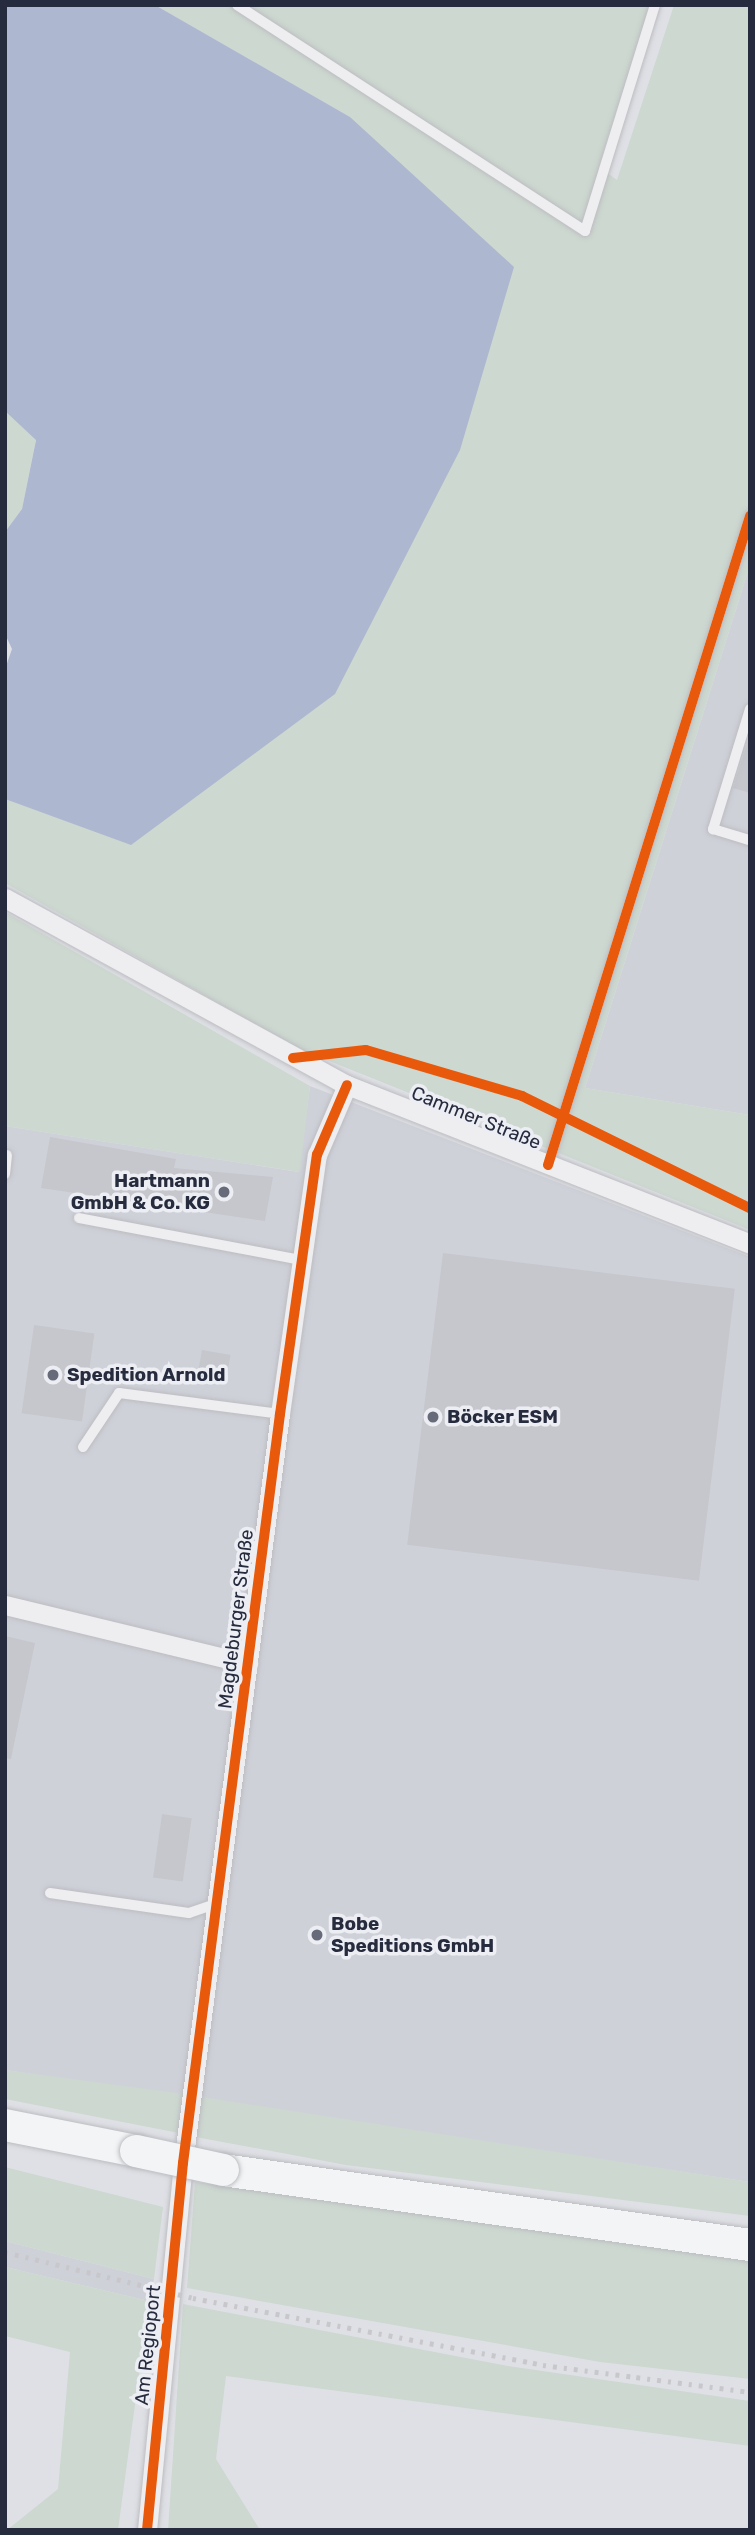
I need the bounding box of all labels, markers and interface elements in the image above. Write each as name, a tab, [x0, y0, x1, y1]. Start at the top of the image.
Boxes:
street label: Cammer Straße	[408, 1082, 544, 1154]
place label: Hartmann GmbH & Co. KG	[71, 1170, 210, 1214]
marker: Hartmann GmbH & Co. KG	[216, 1184, 232, 1200]
place label: Spedition Arnold	[67, 1364, 226, 1386]
marker: Spedition Arnold	[45, 1367, 61, 1383]
place label: Böcker ESM	[447, 1406, 558, 1428]
marker: Böcker ESM	[425, 1409, 441, 1425]
street label: Magdeburger Straße	[214, 1528, 258, 1710]
place label: Bobe Speditions GmbH	[331, 1913, 494, 1957]
marker: Bobe Speditions GmbH	[309, 1927, 325, 1943]
street label: Am Regioport	[130, 2284, 166, 2406]

